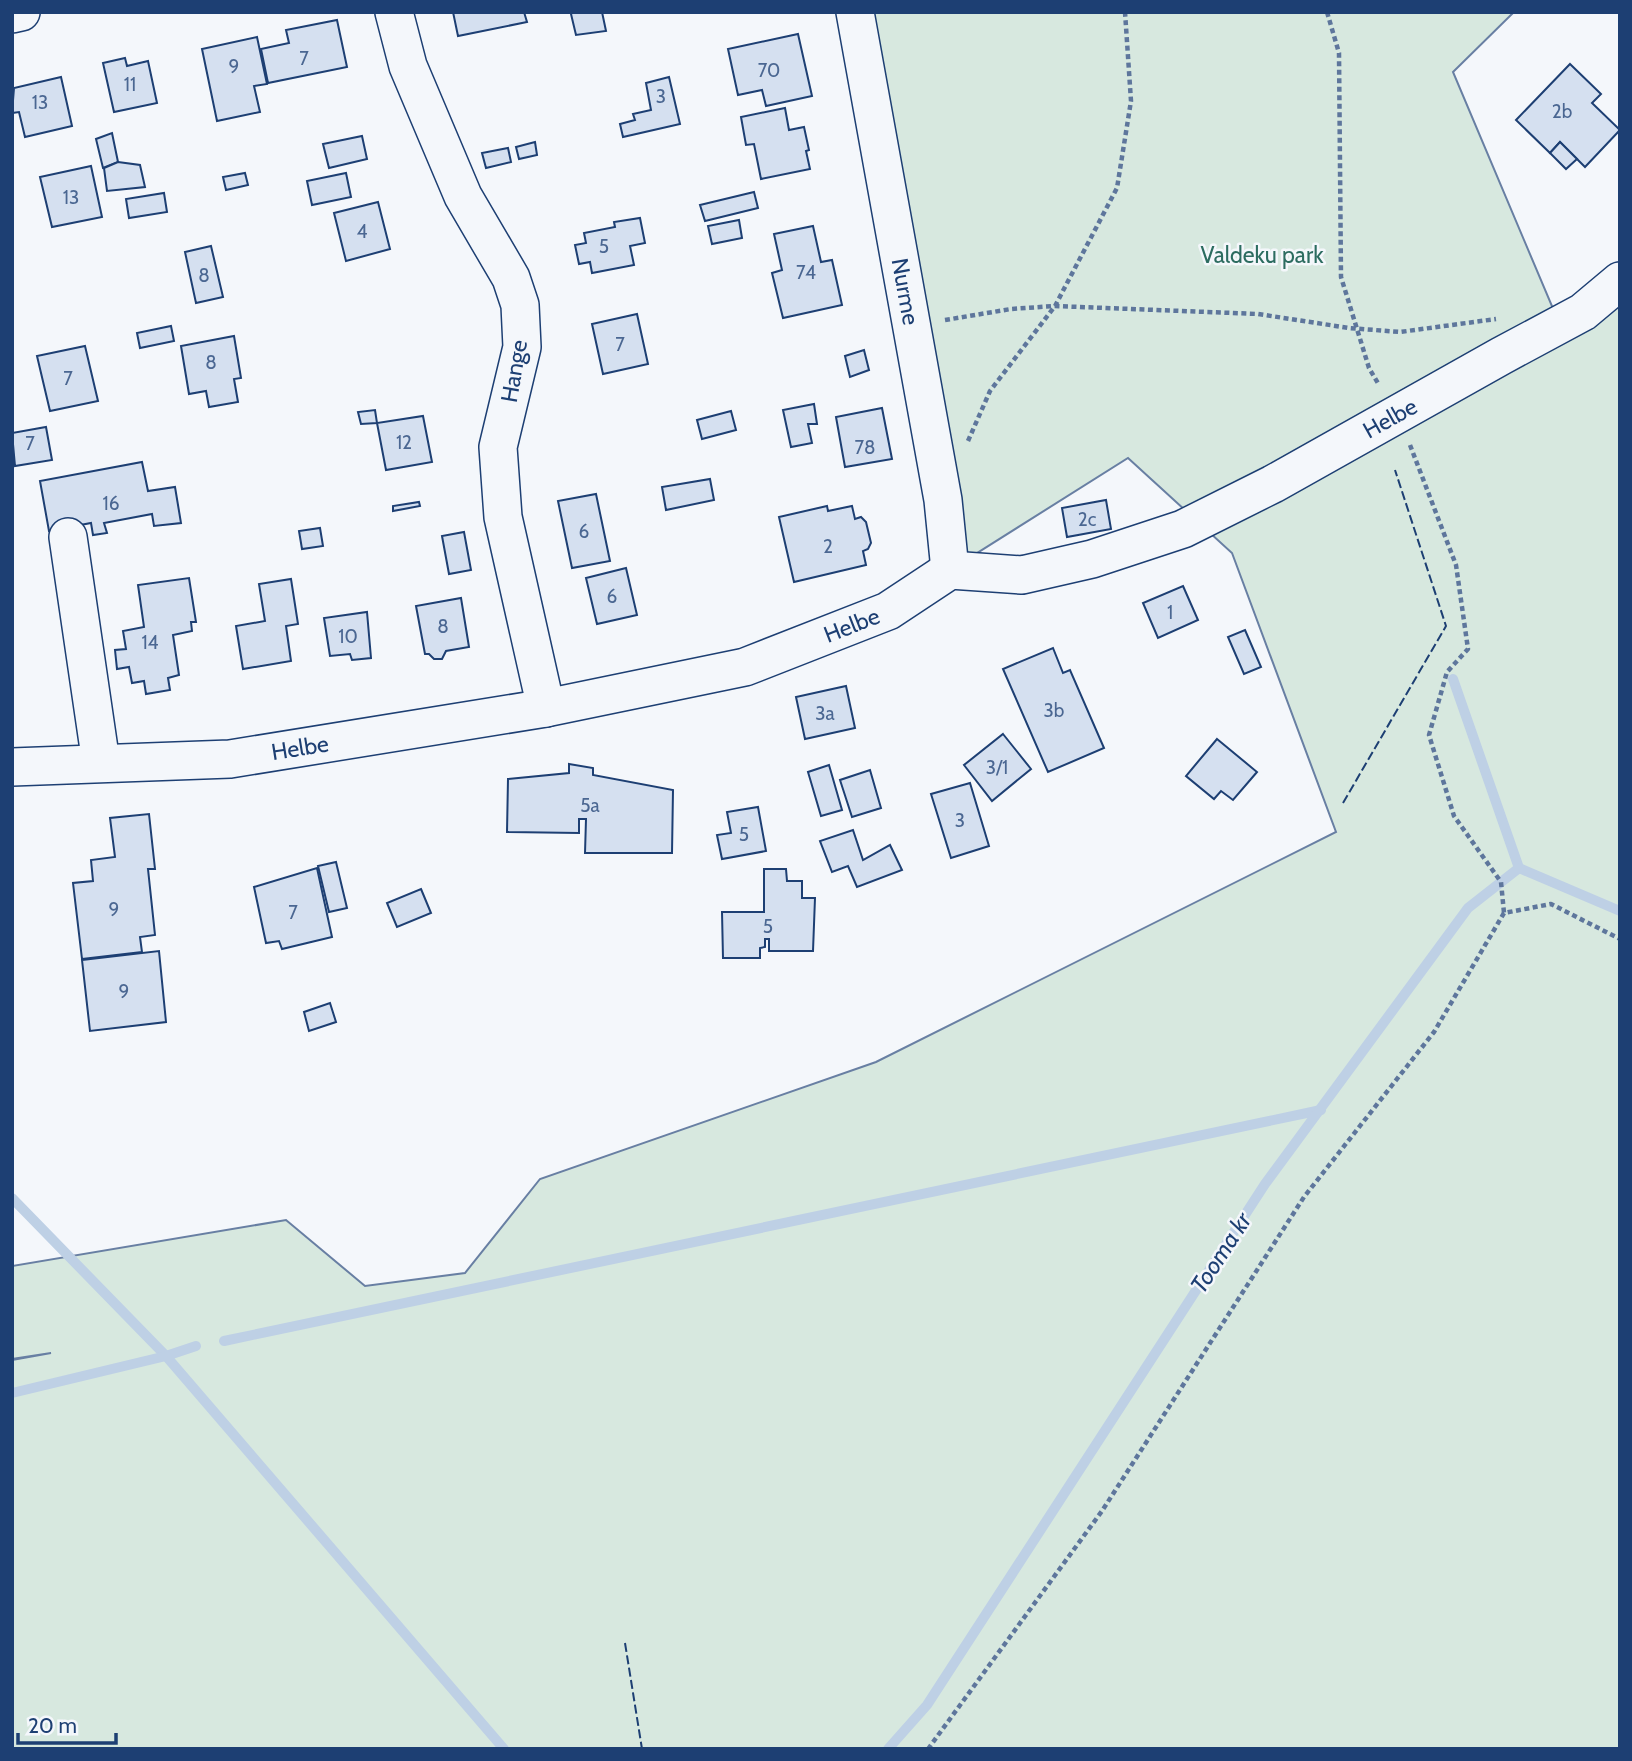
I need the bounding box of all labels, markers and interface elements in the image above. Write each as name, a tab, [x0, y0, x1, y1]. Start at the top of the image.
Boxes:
house number: 7	[299, 47, 309, 70]
house number: 9	[229, 55, 239, 78]
house number: 70	[758, 59, 780, 82]
house number: 11	[124, 73, 136, 96]
house number: 3	[656, 85, 666, 108]
house number: 13	[32, 91, 48, 114]
house number: 2b	[1552, 100, 1572, 123]
house number: 13	[63, 186, 79, 209]
house number: 4	[357, 220, 368, 243]
house number: 5	[599, 235, 609, 258]
park label: Valdeku park	[1201, 241, 1324, 269]
street label: Nurme	[886, 256, 925, 327]
house number: 74	[796, 261, 816, 284]
house number: 8	[198, 264, 210, 287]
house number: 7	[615, 333, 625, 356]
street label: Hange	[495, 337, 533, 405]
house number: 8	[205, 351, 217, 374]
house number: 7	[63, 367, 73, 390]
street label: Helbe	[1358, 392, 1422, 445]
house number: 12	[396, 431, 412, 454]
house number: 7	[25, 432, 35, 455]
house number: 78	[854, 436, 876, 459]
house number: 16	[103, 492, 120, 515]
house number: 2c	[1078, 508, 1097, 531]
house number: 6	[579, 520, 589, 543]
house number: 2	[823, 535, 833, 558]
house number: 6	[607, 585, 617, 608]
house number: 1	[1167, 601, 1173, 624]
street label: Helbe	[820, 602, 884, 649]
house number: 8	[437, 615, 449, 638]
house number: 10	[338, 625, 358, 648]
house number: 14	[141, 631, 159, 654]
house number: 3b	[1044, 699, 1064, 722]
house number: 3a	[815, 702, 835, 725]
street label: Helbe	[269, 729, 331, 766]
house number: 3/1	[986, 756, 1008, 779]
house number: 5a	[580, 794, 600, 817]
house number: 3	[955, 809, 965, 832]
house number: 5	[739, 823, 749, 846]
house number: 9	[109, 898, 119, 921]
house number: 7	[288, 901, 298, 924]
house number: 5	[763, 915, 773, 938]
house number: 9	[119, 980, 129, 1003]
water label: Tooma kr	[1184, 1206, 1258, 1298]
scale bar	[18, 1702, 116, 1746]
text: 20 m	[28, 1713, 77, 1738]

